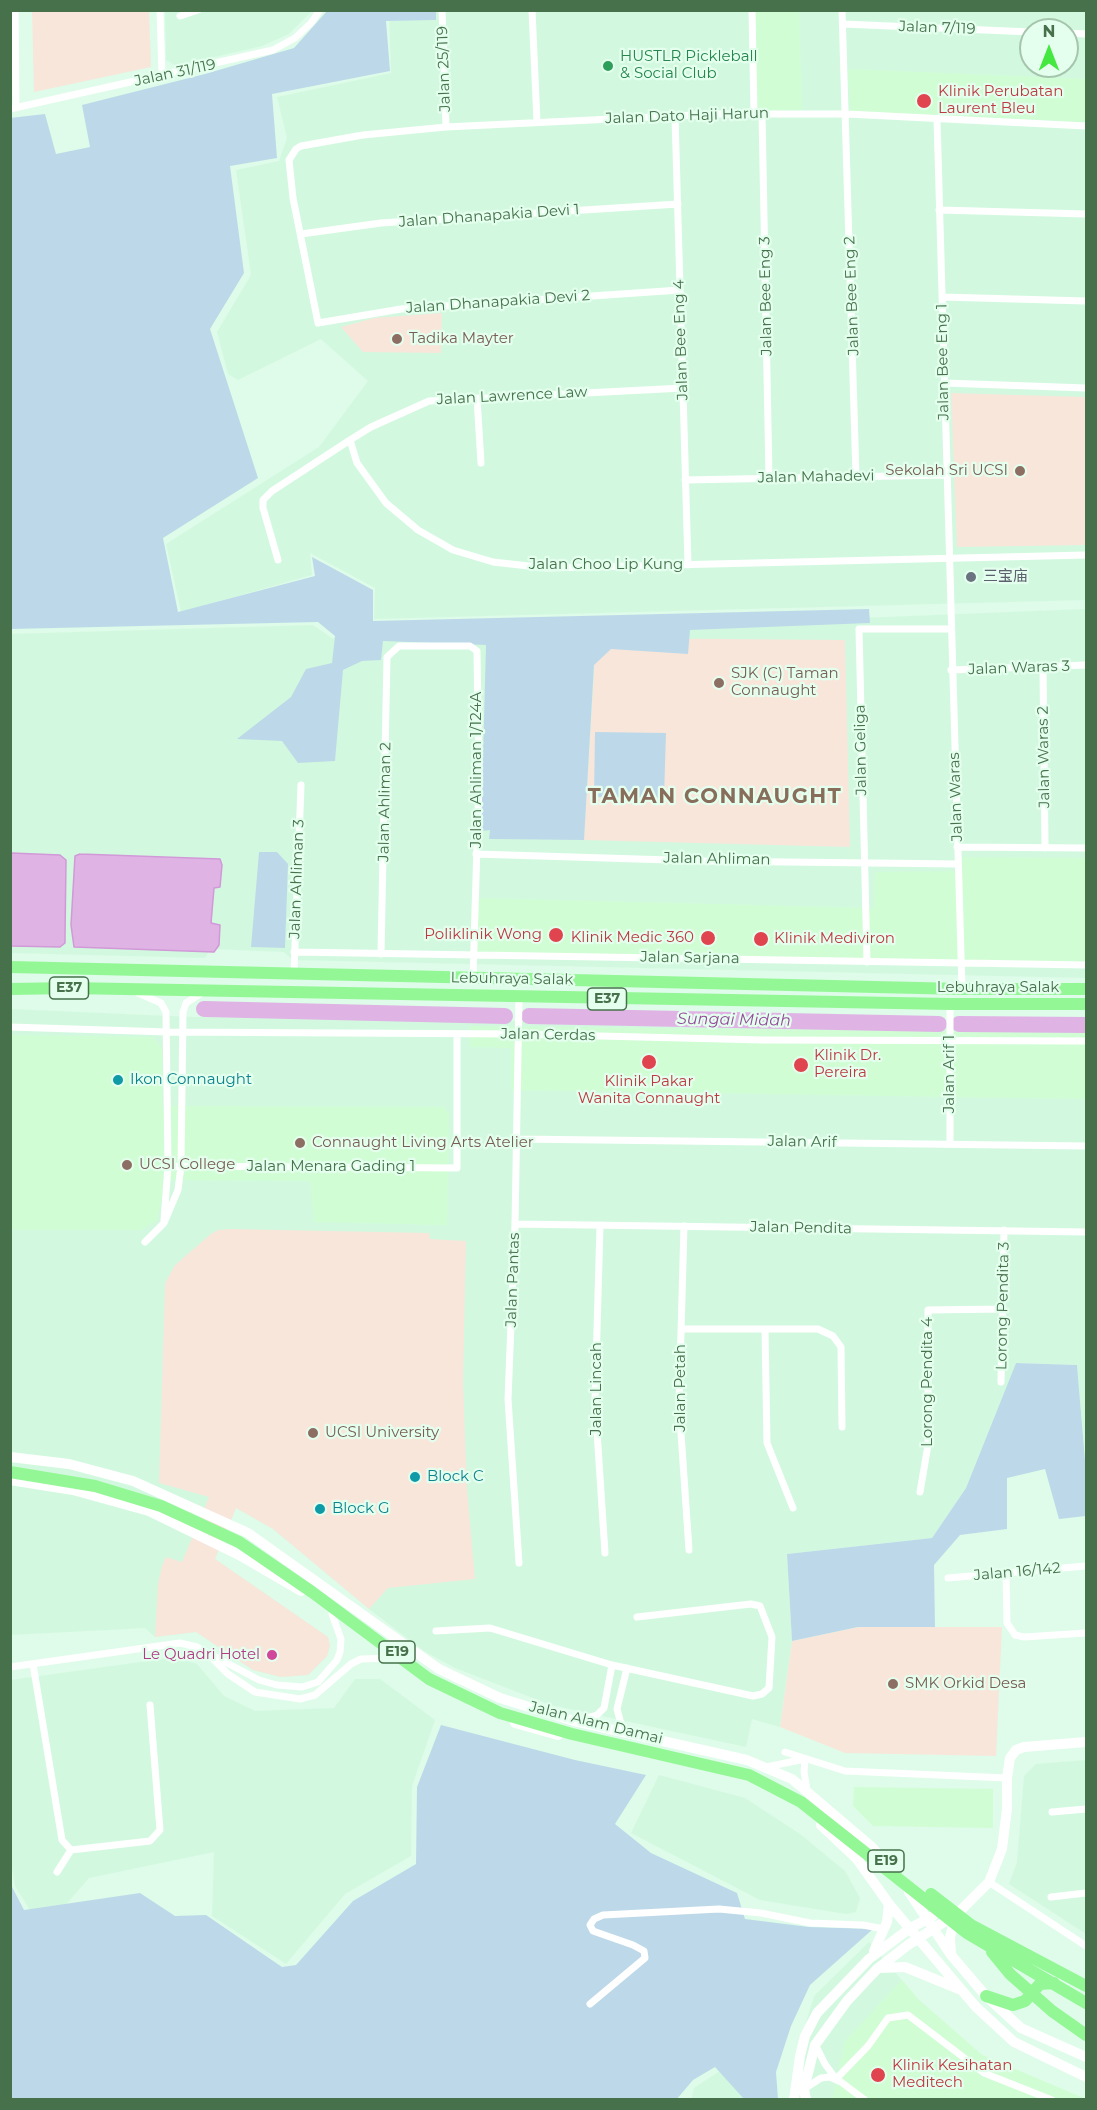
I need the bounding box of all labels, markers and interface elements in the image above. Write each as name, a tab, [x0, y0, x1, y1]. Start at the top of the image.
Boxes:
street label: Jalan 7/119	[898, 18, 976, 38]
north arrow	[1019, 18, 1079, 78]
text: N	[1043, 22, 1055, 41]
street label: Jalan 25/119	[434, 26, 454, 112]
place label: HUSTLR Pickleball & Social Club	[620, 48, 758, 83]
street label: Jalan 31/119	[133, 56, 217, 90]
marker: HUSTLR Pickleball & Social Club	[601, 59, 615, 73]
place label: Klinik Perubatan Laurent Bleu	[938, 83, 1063, 118]
marker: Klinik Perubatan Laurent Bleu	[915, 92, 933, 110]
street label: Jalan Dato Haji Harun	[605, 104, 769, 128]
street label: Jalan Dhanapakia Devi 1	[398, 201, 580, 231]
street label: Jalan Bee Eng 3	[756, 236, 776, 356]
street label: Jalan Bee Eng 2	[841, 236, 863, 356]
street label: Jalan Bee Eng 4	[670, 279, 692, 401]
street label: Jalan Dhanapakia Devi 2	[405, 287, 591, 317]
street label: Jalan Bee Eng 1	[933, 304, 953, 420]
place label: Tadika Mayter	[409, 330, 514, 348]
marker: Tadika Mayter	[390, 332, 404, 346]
street label: Jalan Lawrence Law	[436, 383, 588, 409]
place label: Sekolah Sri UCSI	[885, 462, 1008, 480]
marker: Sekolah Sri UCSI	[1013, 464, 1027, 478]
street label: Jalan Mahadevi	[757, 467, 875, 487]
street label: Jalan Choo Lip Kung	[529, 556, 683, 574]
place label: 三宝庙	[983, 568, 1028, 586]
marker: 三宝庙	[964, 570, 978, 584]
street label: Jalan Waras 3	[968, 657, 1070, 679]
place label: SJK (C) Taman Connaught	[731, 665, 839, 700]
marker: SJK (C) Taman Connaught	[712, 676, 726, 690]
street label: Jalan Ahliman 1/124A	[468, 692, 486, 848]
street label: Jalan Geliga	[851, 704, 871, 796]
street label: Jalan Waras 2	[1034, 706, 1054, 808]
street label: Jalan Ahliman 2	[375, 742, 395, 862]
street label: Jalan Waras	[945, 752, 967, 842]
district label: TAMAN CONNAUGHT	[588, 784, 842, 810]
street label: Jalan Ahliman 3	[286, 819, 308, 939]
street label: Jalan Ahliman	[663, 849, 771, 869]
place label: Poliklinik Wong	[424, 926, 542, 944]
marker: Poliklinik Wong	[547, 926, 565, 944]
place label: Klinik Medic 360	[571, 929, 694, 947]
marker: Klinik Medic 360	[699, 929, 717, 947]
marker: Klinik Mediviron	[752, 930, 770, 948]
place label: Klinik Mediviron	[774, 930, 895, 948]
street label: Jalan Sarjana	[640, 948, 740, 968]
street label: Lebuhraya Salak	[451, 969, 573, 989]
road number: E37	[50, 977, 88, 999]
street label: Lebuhraya Salak	[937, 979, 1059, 997]
road number: E37	[588, 988, 626, 1010]
water label: Sungai Midah	[677, 1009, 791, 1031]
street label: Jalan Cerdas	[500, 1025, 596, 1045]
street label: Jalan Arif 1	[941, 1035, 959, 1113]
place label: Klinik Dr. Pereira	[814, 1047, 881, 1082]
marker: Klinik Pakar Wanita Connaught	[640, 1053, 658, 1071]
marker: Klinik Dr. Pereira	[792, 1056, 810, 1074]
place label: Ikon Connaught	[130, 1071, 252, 1089]
marker: Ikon Connaught	[111, 1073, 125, 1087]
place label: Klinik Pakar Wanita Connaught	[578, 1073, 720, 1108]
street label: Jalan Arif	[767, 1132, 837, 1152]
place label: Connaught Living Arts Atelier	[312, 1134, 534, 1152]
marker: Connaught Living Arts Atelier	[293, 1136, 307, 1150]
place label: UCSI College	[139, 1156, 235, 1174]
marker: UCSI College	[120, 1158, 134, 1172]
street label: Jalan Menara Gading 1	[247, 1158, 415, 1176]
street label: Jalan Pendita	[750, 1218, 852, 1238]
street label: Jalan Pantas	[502, 1232, 524, 1328]
street label: Lorong Pendita 3	[993, 1242, 1013, 1370]
street label: Lorong Pendita 4	[919, 1317, 937, 1447]
street label: Jalan Lincah	[588, 1342, 606, 1436]
street label: Jalan Petah	[672, 1344, 690, 1432]
place label: UCSI University	[325, 1424, 439, 1442]
marker: UCSI University	[306, 1426, 320, 1440]
place label: Block C	[427, 1468, 484, 1486]
marker: Block C	[408, 1470, 422, 1484]
place label: Block G	[332, 1500, 390, 1518]
marker: Block G	[313, 1502, 327, 1516]
street label: Jalan 16/142	[973, 1559, 1061, 1585]
road number: E19	[379, 1641, 415, 1663]
place label: Le Quadri Hotel	[142, 1646, 260, 1664]
marker: Le Quadri Hotel	[265, 1648, 279, 1662]
place label: SMK Orkid Desa	[905, 1675, 1026, 1693]
marker: SMK Orkid Desa	[886, 1677, 900, 1691]
street label: Jalan Alam Damai	[527, 1698, 665, 1748]
road number: E19	[868, 1850, 904, 1872]
place label: Klinik Kesihatan Meditech	[892, 2057, 1012, 2092]
marker: Klinik Kesihatan Meditech	[869, 2066, 887, 2084]

